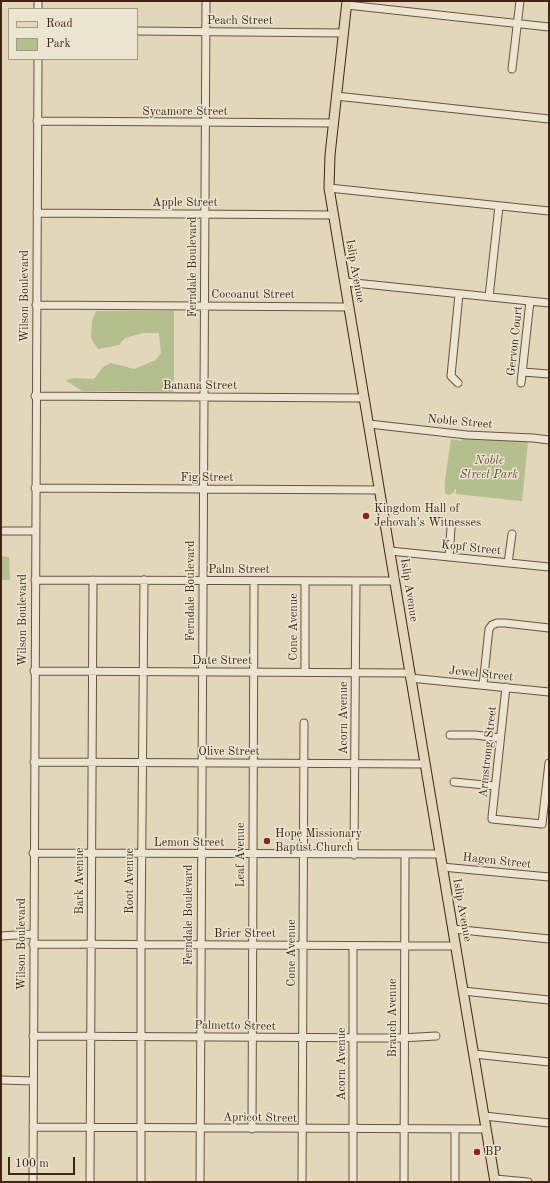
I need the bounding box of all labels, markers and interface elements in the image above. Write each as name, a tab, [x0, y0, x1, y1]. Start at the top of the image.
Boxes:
legend	[8, 8, 138, 60]
street label: Peach Street	[207, 14, 273, 28]
text: Road	[46, 18, 73, 30]
text: Park	[46, 38, 71, 50]
street label: Sycamore Street	[142, 105, 228, 119]
street label: Apple Street	[152, 196, 218, 210]
street label: Ferndale Boulevard	[186, 217, 200, 317]
street label: Islip Avenue	[342, 238, 368, 304]
street label: Wilson Boulevard	[18, 250, 32, 342]
street label: Cocoanut Street	[211, 288, 295, 302]
street label: Gervon Court	[504, 305, 526, 377]
street label: Banana Street	[163, 379, 237, 393]
street label: Noble Street	[427, 412, 493, 432]
park label: Noble Street Park	[460, 454, 518, 482]
street label: Fig Street	[181, 471, 233, 485]
place label: Kingdom Hall of Jehovah’s Witnesses	[374, 502, 481, 530]
marker: Kingdom Hall of Jehovah’s Witnesses	[361, 511, 371, 521]
street label: Kopf Street	[440, 538, 502, 558]
street label: Ferndale Boulevard	[184, 541, 198, 641]
street label: Islip Avenue	[397, 557, 421, 623]
street label: Palm Street	[208, 563, 270, 577]
street label: Wilson Boulevard	[16, 574, 30, 666]
street label: Cone Avenue	[287, 593, 301, 661]
street label: Date Street	[192, 654, 252, 668]
street label: Jewel Street	[448, 663, 514, 685]
street label: Acorn Avenue	[337, 681, 351, 755]
street label: Armstrong Street	[476, 705, 500, 799]
street label: Olive Street	[198, 745, 260, 759]
street label: Leaf Avenue	[234, 823, 248, 887]
place label: Hope Missionary Baptist Church	[275, 827, 362, 855]
street label: Lemon Street	[154, 836, 224, 850]
marker: Hope Missionary Baptist Church	[262, 836, 272, 846]
street label: Bark Avenue	[73, 848, 87, 914]
street label: Root Avenue	[123, 848, 137, 914]
street label: Hagen Street	[462, 850, 532, 872]
street label: Ferndale Boulevard	[182, 865, 196, 965]
street label: Islip Avenue	[449, 877, 475, 943]
street label: Wilson Boulevard	[15, 898, 29, 990]
street label: Cone Avenue	[285, 919, 299, 987]
street label: Brier Street	[214, 927, 276, 941]
street label: Branch Avenue	[386, 979, 400, 1057]
street label: Palmetto Street	[194, 1018, 276, 1034]
street label: Acorn Avenue	[335, 1027, 349, 1101]
street label: Apricot Street	[223, 1110, 297, 1126]
place label: BP	[485, 1145, 501, 1159]
marker: BP	[472, 1147, 482, 1157]
scale bar	[10, 1149, 77, 1175]
text: 100 m	[15, 1158, 49, 1170]

